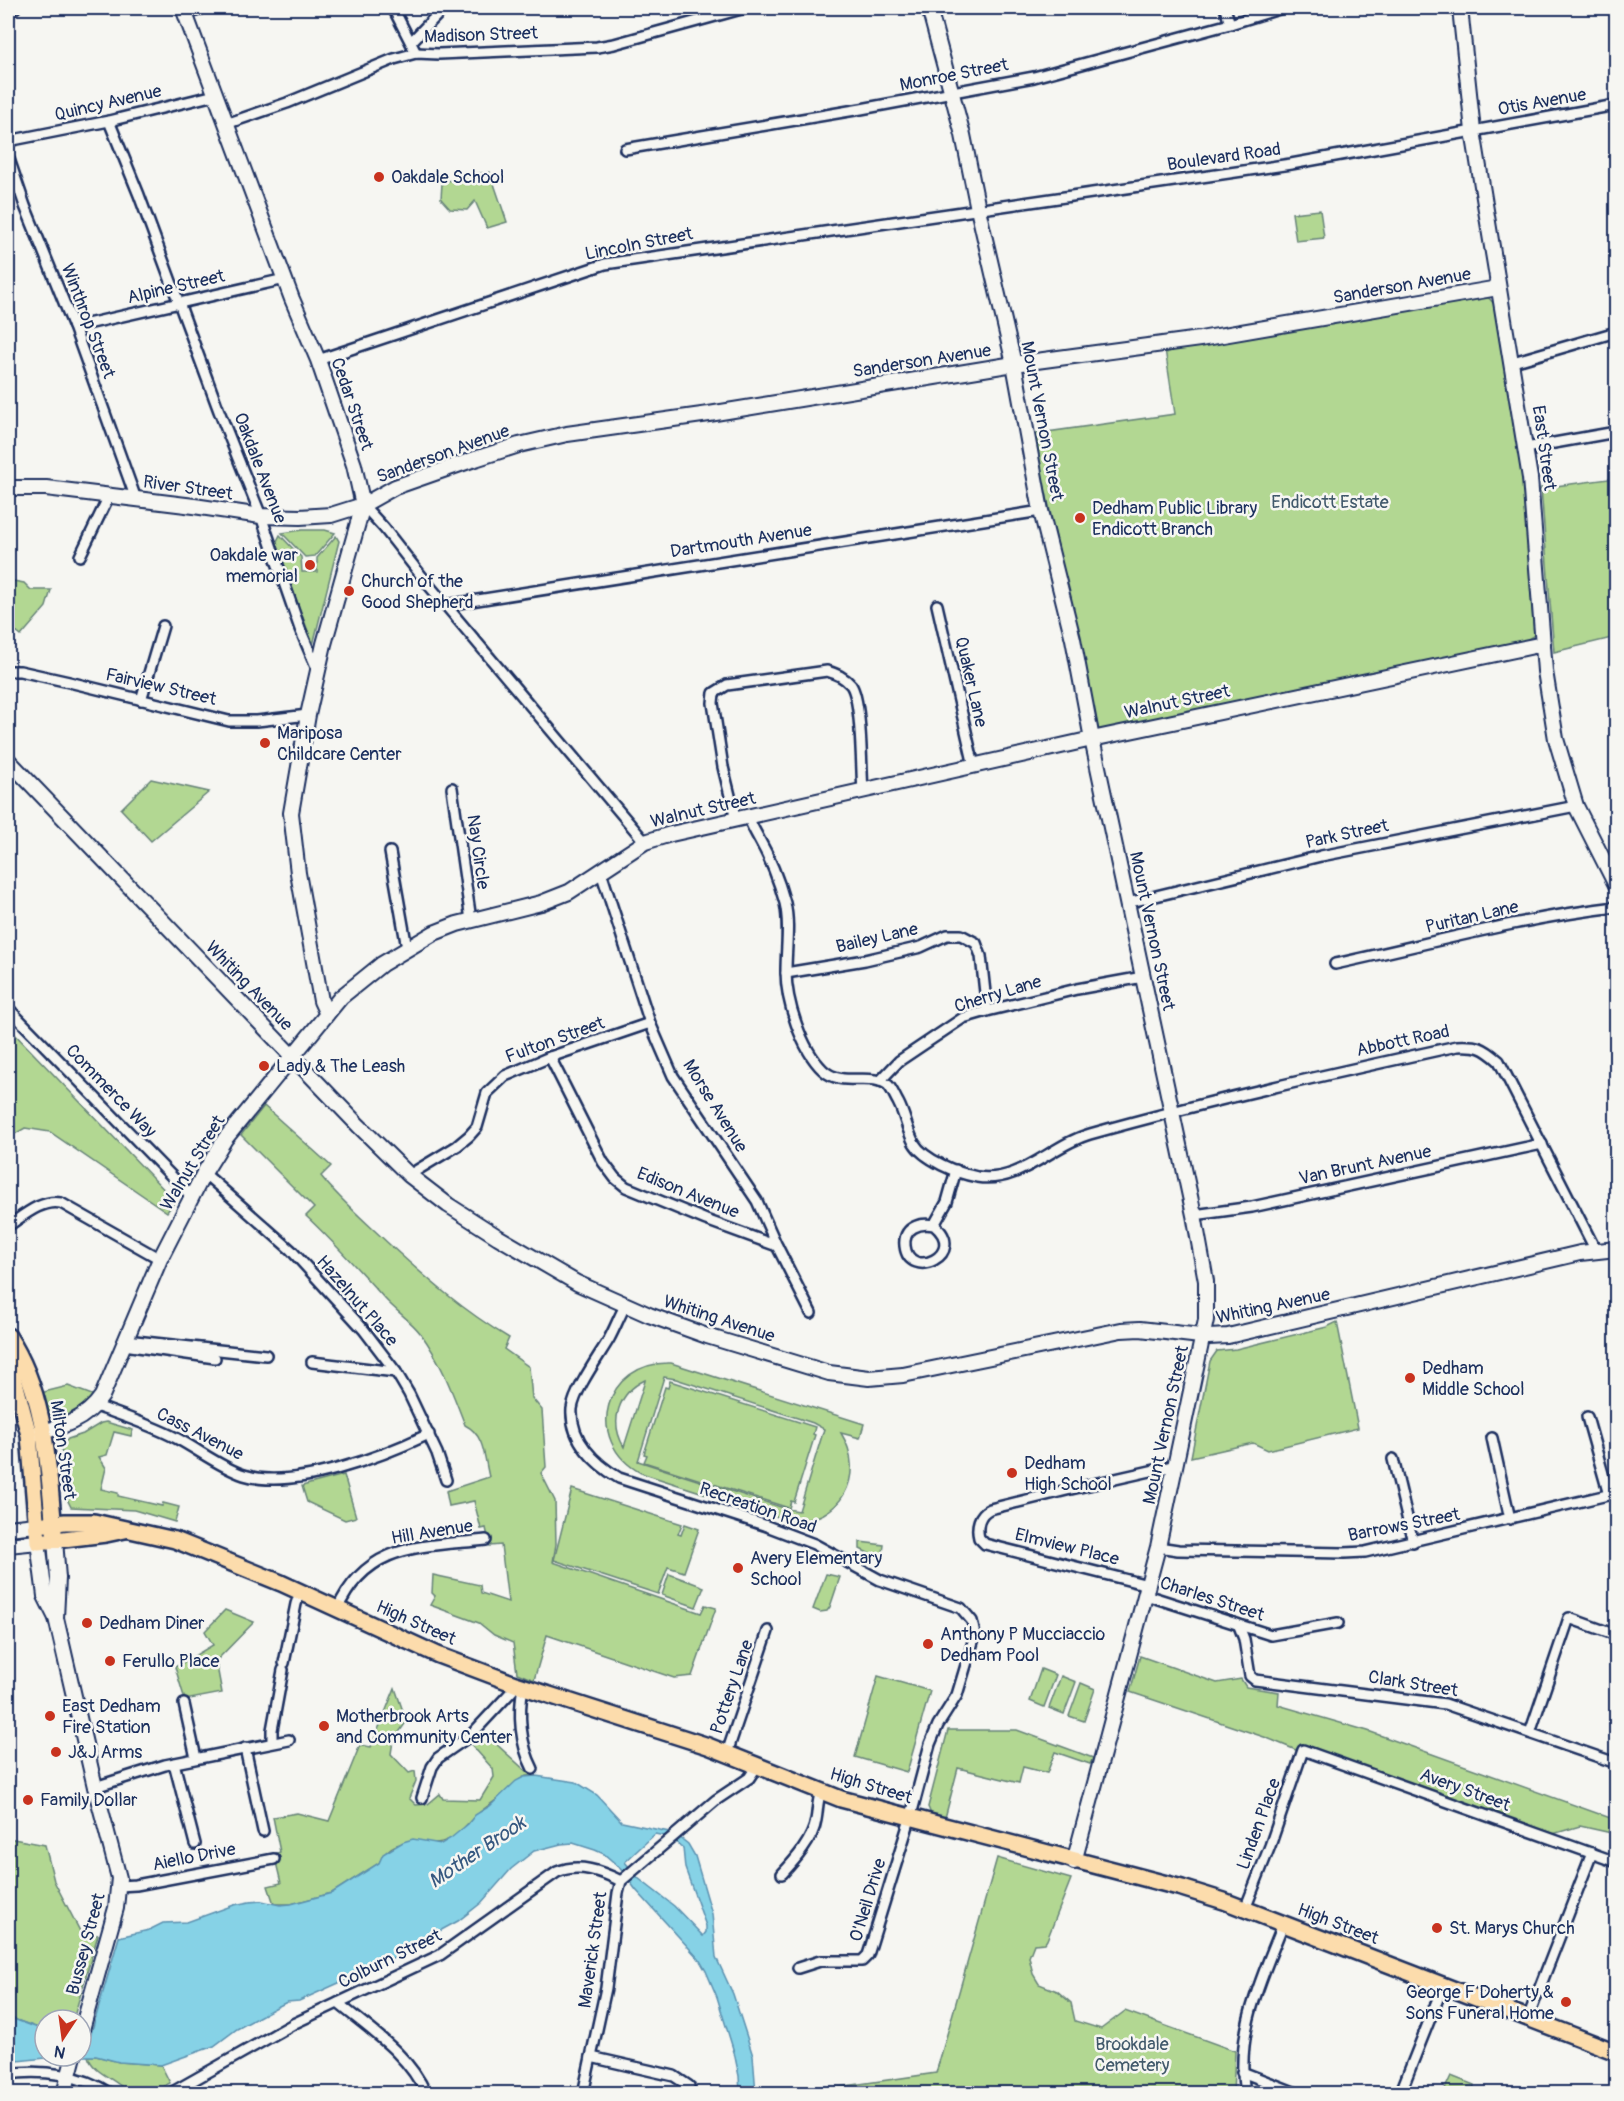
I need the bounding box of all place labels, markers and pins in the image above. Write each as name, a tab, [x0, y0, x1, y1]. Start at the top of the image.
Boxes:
place label: Oakdale School	[391, 166, 504, 189]
marker: Oakdale School	[372, 170, 386, 184]
place label: Dedham Public Library Endicott Branch	[1092, 497, 1257, 541]
marker: Dedham Public Library Endicott Branch	[1073, 511, 1087, 525]
place label: Oakdale war memorial	[209, 544, 299, 588]
marker: Oakdale war memorial	[303, 558, 317, 572]
place label: Church of the Good Shepherd	[361, 570, 474, 614]
marker: Church of the Good Shepherd	[342, 584, 356, 598]
place label: Mariposa Childcare Center	[277, 722, 402, 766]
marker: Mariposa Childcare Center	[258, 736, 272, 750]
place label: Lady & The Leash	[276, 1055, 405, 1078]
marker: Lady & The Leash	[257, 1059, 271, 1073]
place label: Dedham Middle School	[1422, 1357, 1525, 1401]
marker: Dedham Middle School	[1403, 1371, 1417, 1385]
place label: Dedham High School	[1024, 1452, 1112, 1496]
marker: Dedham High School	[1005, 1466, 1019, 1480]
place label: Avery Elementary School	[750, 1547, 882, 1591]
marker: Avery Elementary School	[731, 1561, 745, 1575]
place label: Dedham Diner	[99, 1612, 205, 1635]
marker: Dedham Diner	[80, 1616, 94, 1630]
place label: Anthony P Mucciaccio Dedham Pool	[940, 1623, 1106, 1667]
marker: Anthony P Mucciaccio Dedham Pool	[921, 1637, 935, 1651]
place label: Ferullo Place	[122, 1650, 220, 1673]
marker: Ferullo Place	[103, 1654, 117, 1668]
place label: East Dedham Fire Station	[62, 1695, 161, 1739]
place label: Motherbrook Arts and Community Center	[336, 1705, 513, 1749]
marker: East Dedham Fire Station	[43, 1709, 57, 1723]
marker: Motherbrook Arts and Community Center	[317, 1719, 331, 1733]
place label: J&J Arms	[68, 1741, 142, 1764]
marker: J&J Arms	[49, 1745, 63, 1759]
place label: Family Dollar	[40, 1789, 138, 1812]
marker: Family Dollar	[21, 1793, 35, 1807]
place label: St. Marys Church	[1449, 1917, 1575, 1940]
marker: St. Marys Church	[1430, 1921, 1444, 1935]
place label: George F Doherty & Sons Funeral Home	[1405, 1981, 1554, 2025]
marker: George F Doherty & Sons Funeral Home	[1559, 1995, 1573, 2009]

